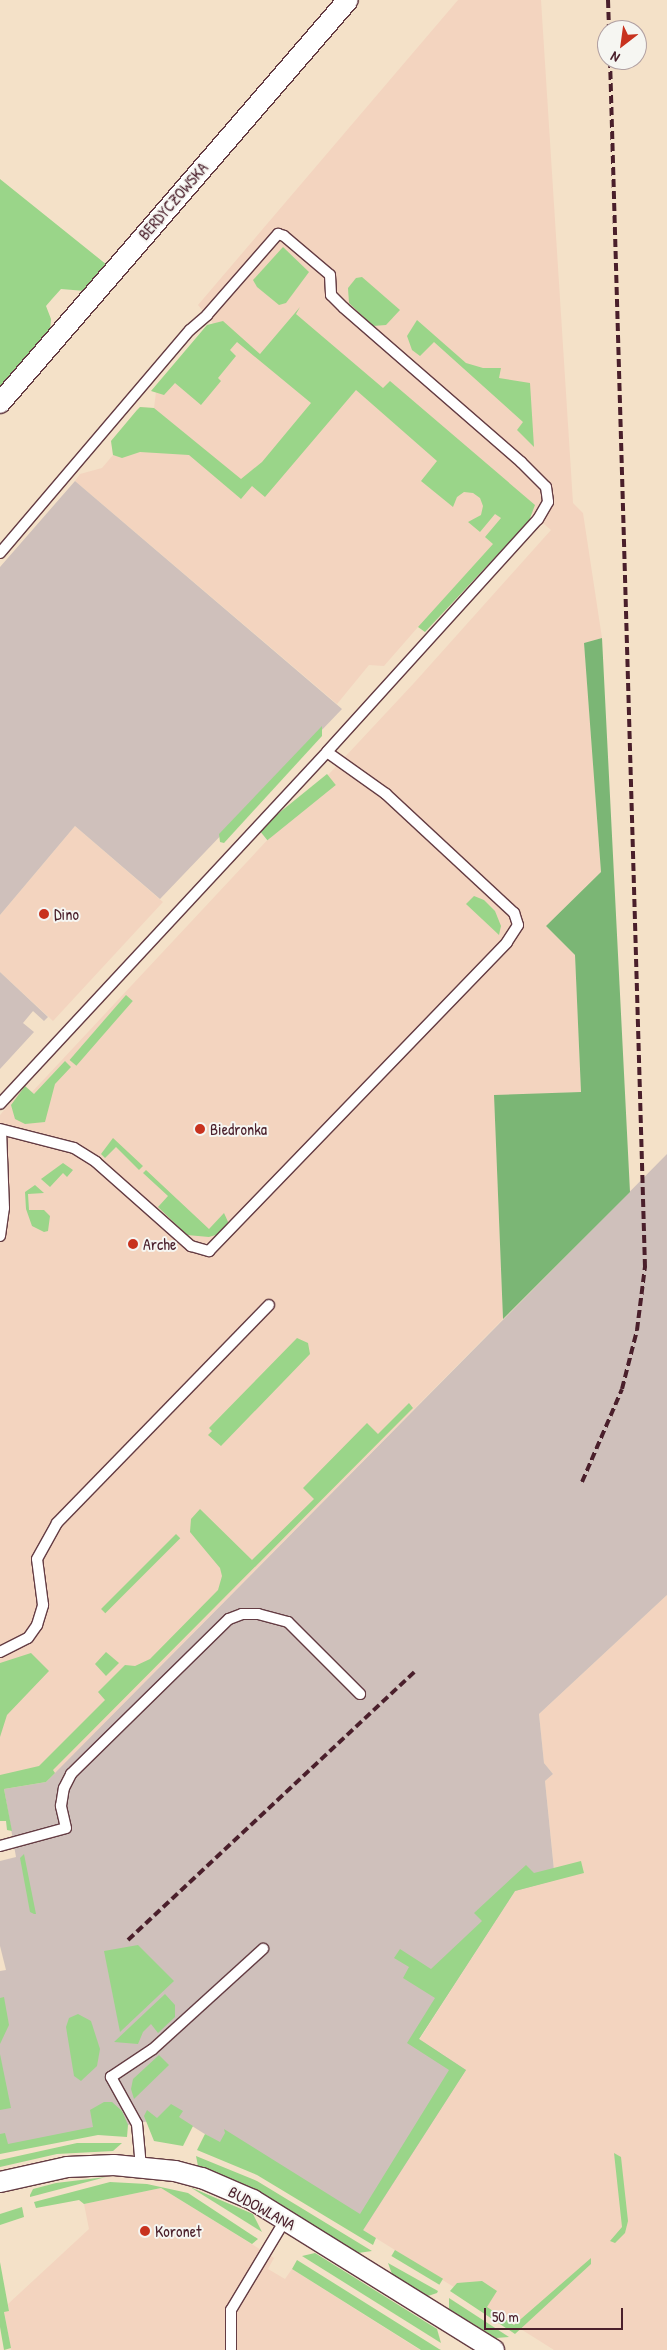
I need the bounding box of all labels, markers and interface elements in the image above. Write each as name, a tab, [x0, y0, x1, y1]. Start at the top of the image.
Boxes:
north arrow	[597, 20, 647, 70]
text: N	[607, 47, 623, 68]
street label: BERDYCZOWSKA	[134, 158, 212, 244]
place label: Dino	[54, 904, 79, 924]
marker: Dino	[38, 908, 50, 920]
place label: Biedronka	[210, 1119, 267, 1139]
marker: Biedronka	[194, 1123, 206, 1135]
place label: Arche	[143, 1234, 176, 1254]
marker: Arche	[127, 1238, 139, 1250]
street label: BUDOWLANA	[225, 2182, 299, 2234]
place label: Koronet	[155, 2221, 202, 2241]
marker: Koronet	[139, 2225, 151, 2237]
scale bar	[487, 2298, 626, 2330]
text: 50 m	[492, 2306, 519, 2327]

